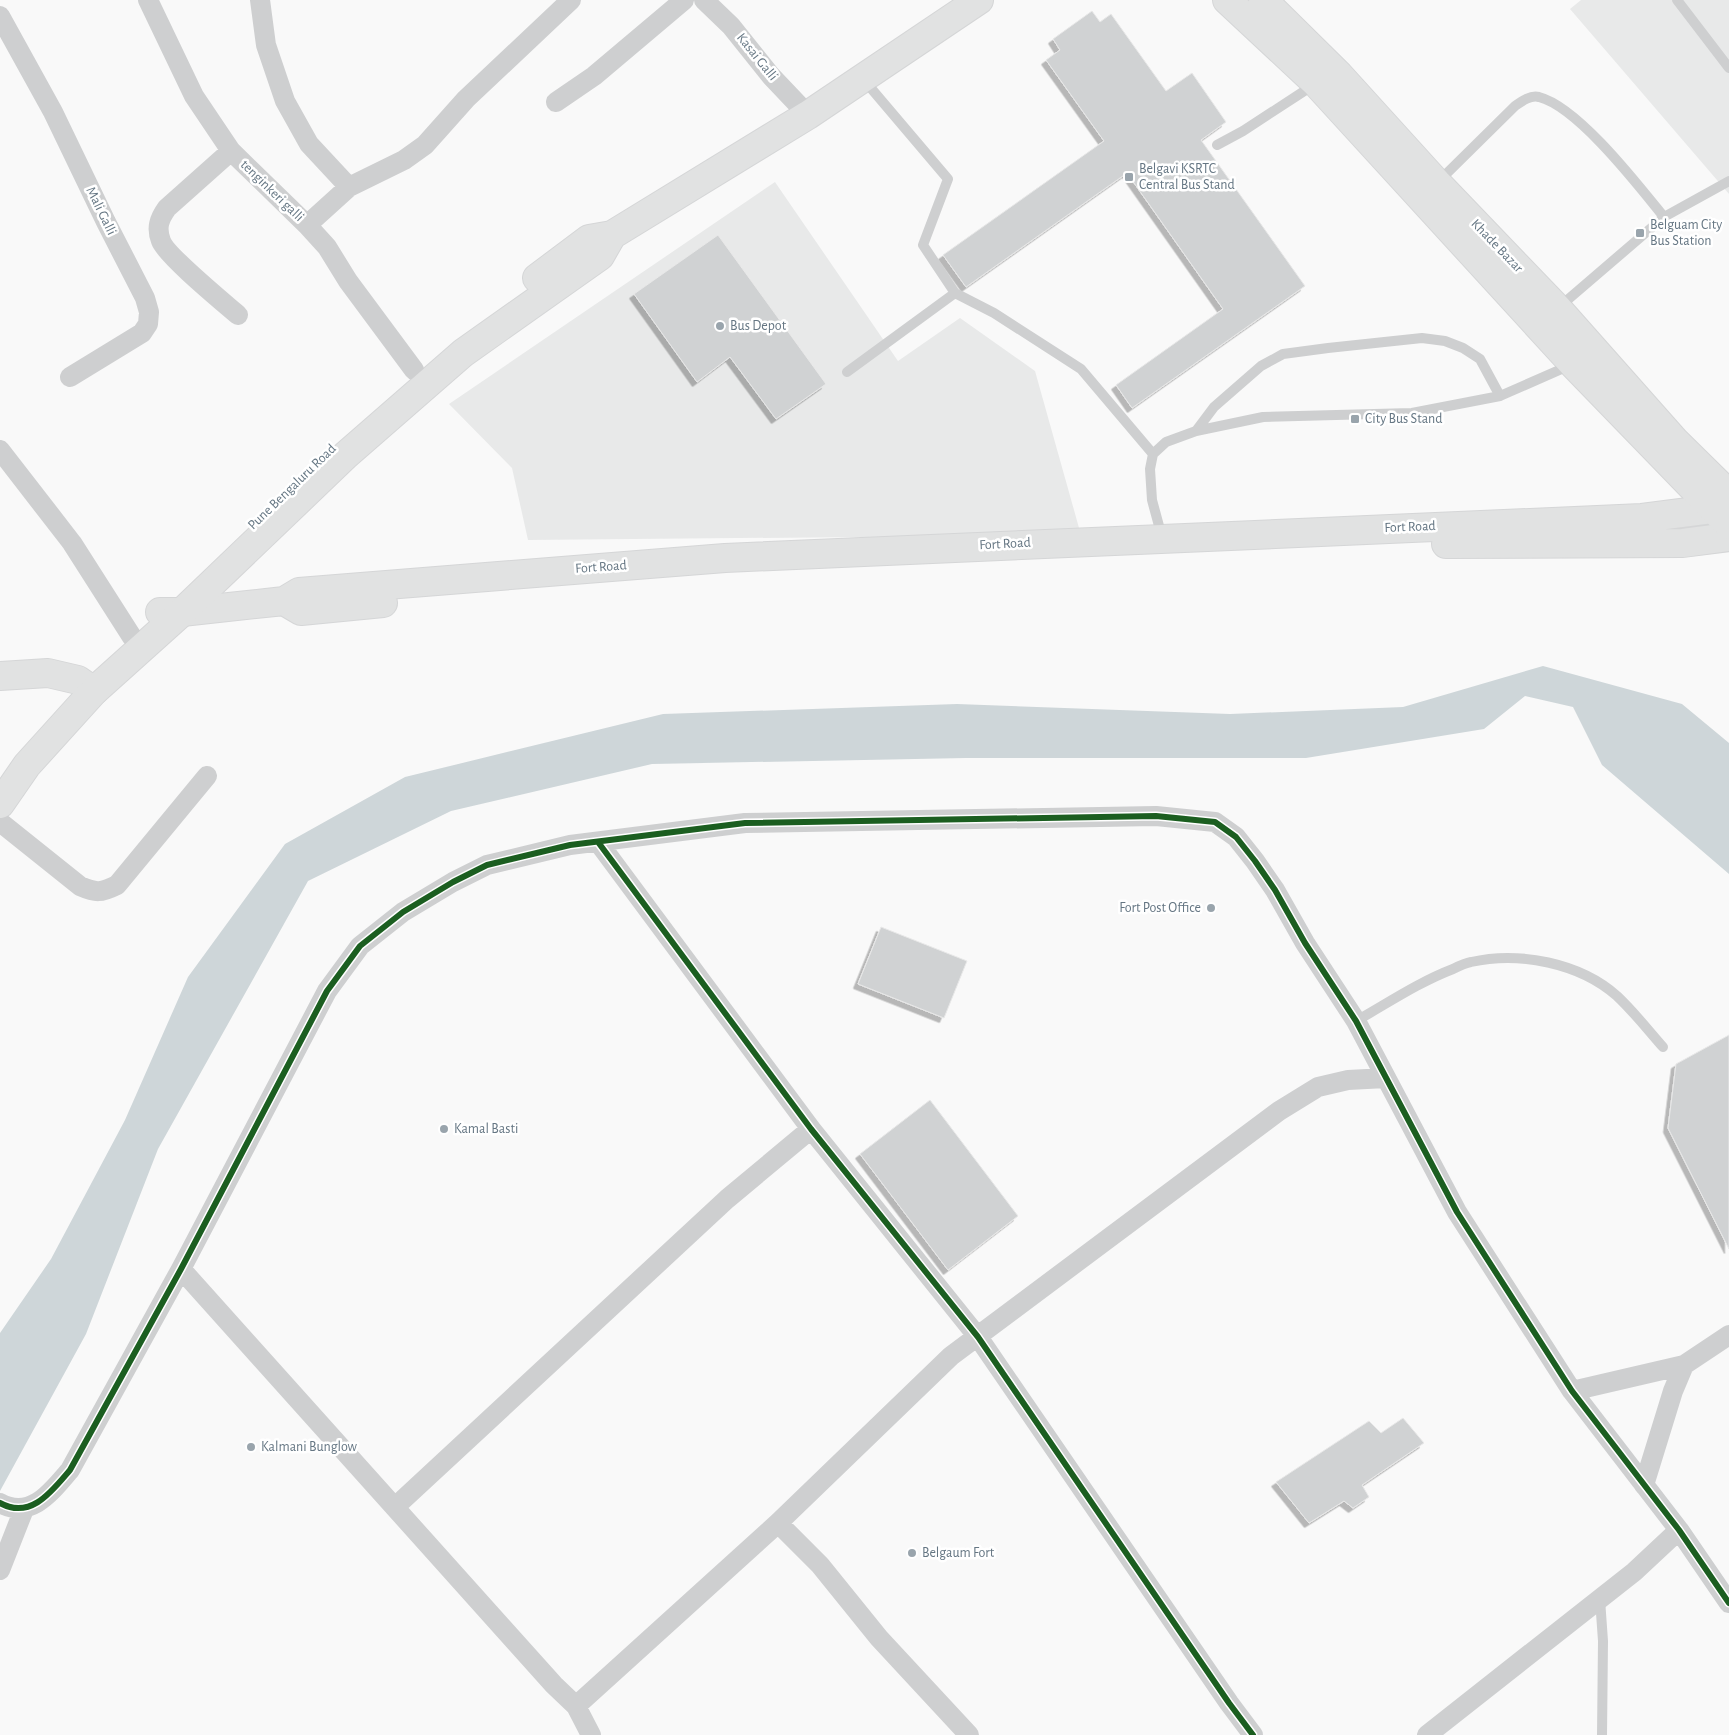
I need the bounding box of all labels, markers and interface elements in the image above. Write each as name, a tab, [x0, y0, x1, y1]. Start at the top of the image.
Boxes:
street label: Kasai Galli	[734, 31, 780, 83]
street label: tenginkeri galli	[238, 158, 306, 224]
place label: Belgavi KSRTC Central Bus Stand	[1139, 162, 1235, 192]
marker: Belgavi KSRTC Central Bus Stand	[1123, 171, 1135, 183]
street label: Mali Galli	[83, 185, 119, 237]
street label: Khade Bazar	[1468, 217, 1526, 276]
place label: Belguam City Bus Station	[1650, 218, 1722, 248]
marker: Belguam City Bus Station	[1634, 227, 1646, 239]
place label: Bus Depot	[730, 319, 787, 333]
marker: Bus Depot	[714, 320, 726, 332]
place label: City Bus Stand	[1365, 412, 1442, 426]
marker: City Bus Stand	[1349, 413, 1361, 425]
street label: Pune Bengaluru Road	[245, 441, 339, 533]
street label: Fort Road	[1384, 519, 1436, 535]
street label: Fort Road	[979, 536, 1031, 552]
street label: Fort Road	[575, 558, 627, 576]
place label: Fort Post Office	[1119, 901, 1201, 915]
marker: Fort Post Office	[1205, 902, 1217, 914]
place label: Kamal Basti	[454, 1122, 518, 1136]
marker: Kamal Basti	[438, 1123, 450, 1135]
place label: Kalmani Bunglow	[261, 1440, 358, 1454]
marker: Kalmani Bunglow	[245, 1441, 257, 1453]
place label: Belgaum Fort	[922, 1546, 995, 1560]
marker: Belgaum Fort	[906, 1547, 918, 1559]

